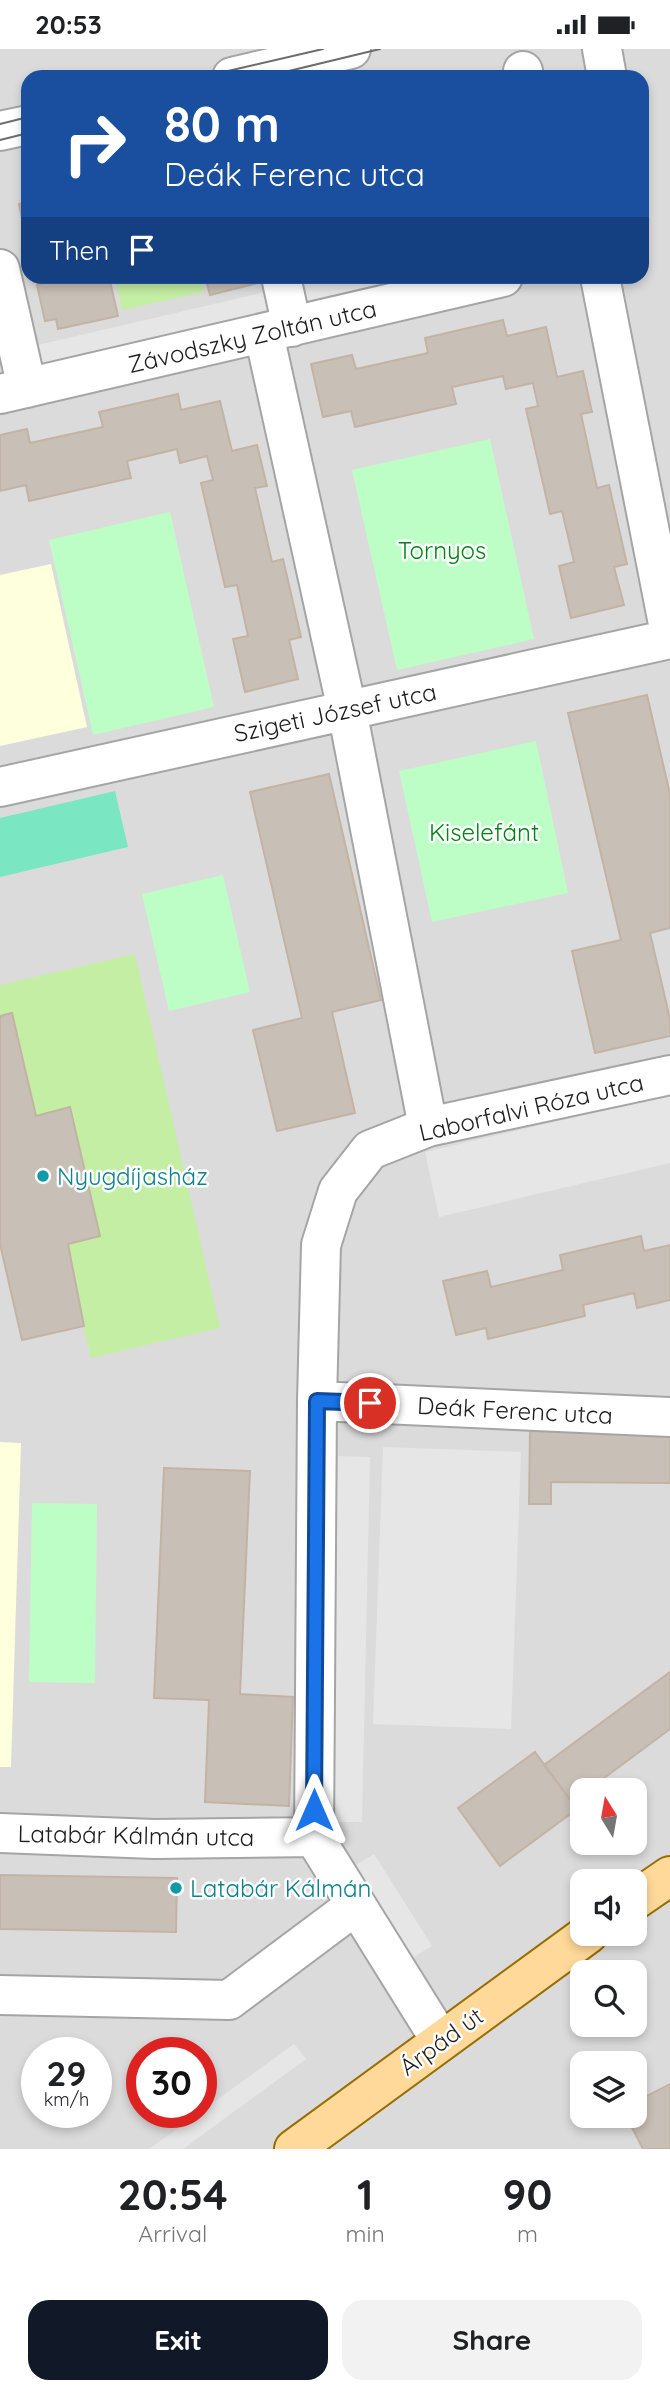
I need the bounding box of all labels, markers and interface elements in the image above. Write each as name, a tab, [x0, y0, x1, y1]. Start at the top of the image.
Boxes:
text: 20:53	[35, 8, 102, 41]
text: 80 m	[164, 93, 280, 154]
icon: right	[49, 98, 140, 189]
text: Deák Ferenc utca	[164, 154, 425, 194]
icon: arrive	[123, 231, 161, 269]
text: Then	[49, 234, 109, 267]
street label: Závodszky Zoltán utca	[125, 293, 379, 379]
park label: Tornyos	[398, 535, 486, 565]
street label: Szigeti József utca	[231, 676, 439, 748]
park label: Kiselefánt	[429, 817, 539, 847]
street label: Laborfalvi Róza utca	[416, 1067, 646, 1147]
place label: Nyugdíjasház	[57, 1161, 208, 1191]
marker: Nyugdíjasház	[35, 1168, 51, 1184]
pin	[340, 1373, 400, 1433]
icon: arrive	[351, 1384, 389, 1422]
street label: Deák Ferenc utca	[417, 1390, 613, 1430]
position arrow	[277, 1773, 351, 1847]
north arrow	[570, 1778, 648, 1855]
map controls	[570, 1778, 647, 2128]
street label: Latabár Kálmán utca	[17, 1818, 255, 1852]
button: sound	[570, 1869, 647, 1946]
place label: Latabár Kálmán	[190, 1873, 371, 1903]
marker: Latabár Kálmán	[168, 1880, 184, 1896]
button: search	[570, 1960, 647, 2037]
street label: Árpád út	[393, 2000, 489, 2082]
speed limit sign: 30	[126, 2037, 217, 2128]
text: 29	[47, 2051, 86, 2095]
button: layers	[570, 2051, 647, 2128]
text: km/h	[44, 2088, 89, 2111]
text: 20:54	[118, 2168, 228, 2221]
text: 1	[357, 2168, 373, 2221]
text: 90	[503, 2168, 552, 2221]
text: Arrival	[138, 2219, 207, 2248]
text: min	[346, 2219, 385, 2248]
text: m	[517, 2219, 538, 2248]
button: Exit	[28, 2300, 328, 2380]
button: Share	[342, 2300, 642, 2380]

